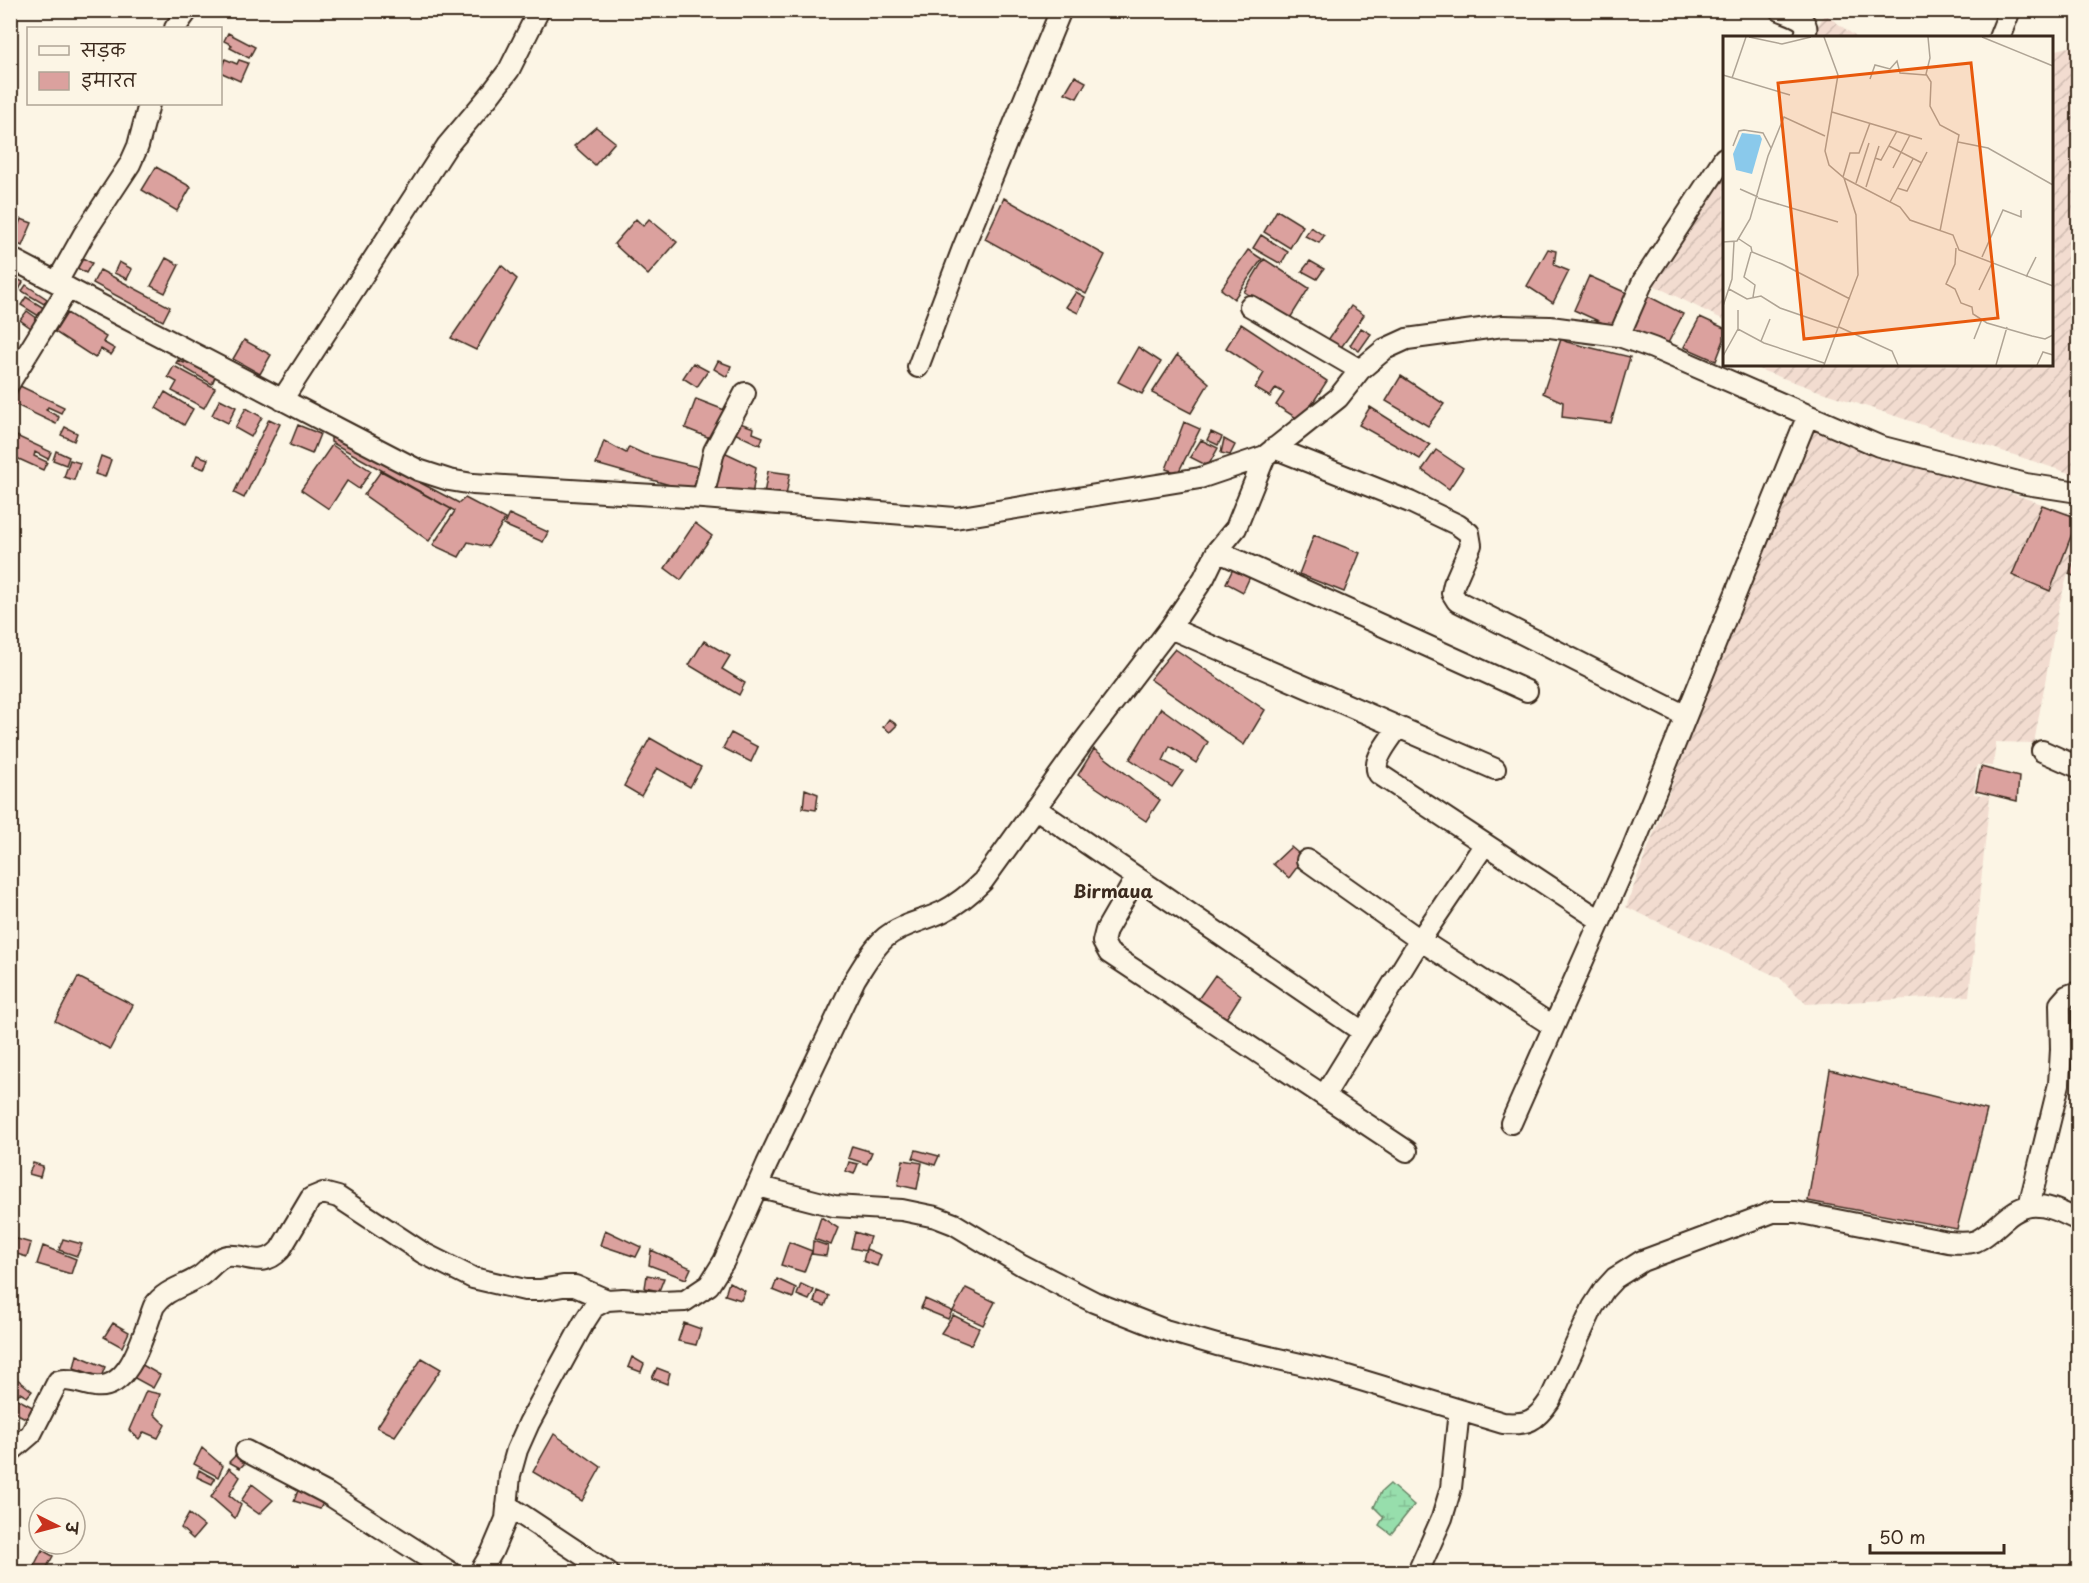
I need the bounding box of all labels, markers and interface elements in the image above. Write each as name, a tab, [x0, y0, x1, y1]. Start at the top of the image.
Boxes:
legend	[27, 27, 222, 105]
text: सड़क	[80, 36, 126, 63]
inset map	[1723, 36, 2053, 366]
text: इमारत	[81, 66, 137, 93]
district label: Birmaua	[1073, 877, 1154, 904]
north arrow	[27, 1496, 87, 1556]
scale bar	[1870, 1517, 2004, 1555]
text: उ	[60, 1519, 86, 1536]
text: 50 m	[1879, 1523, 1926, 1550]

